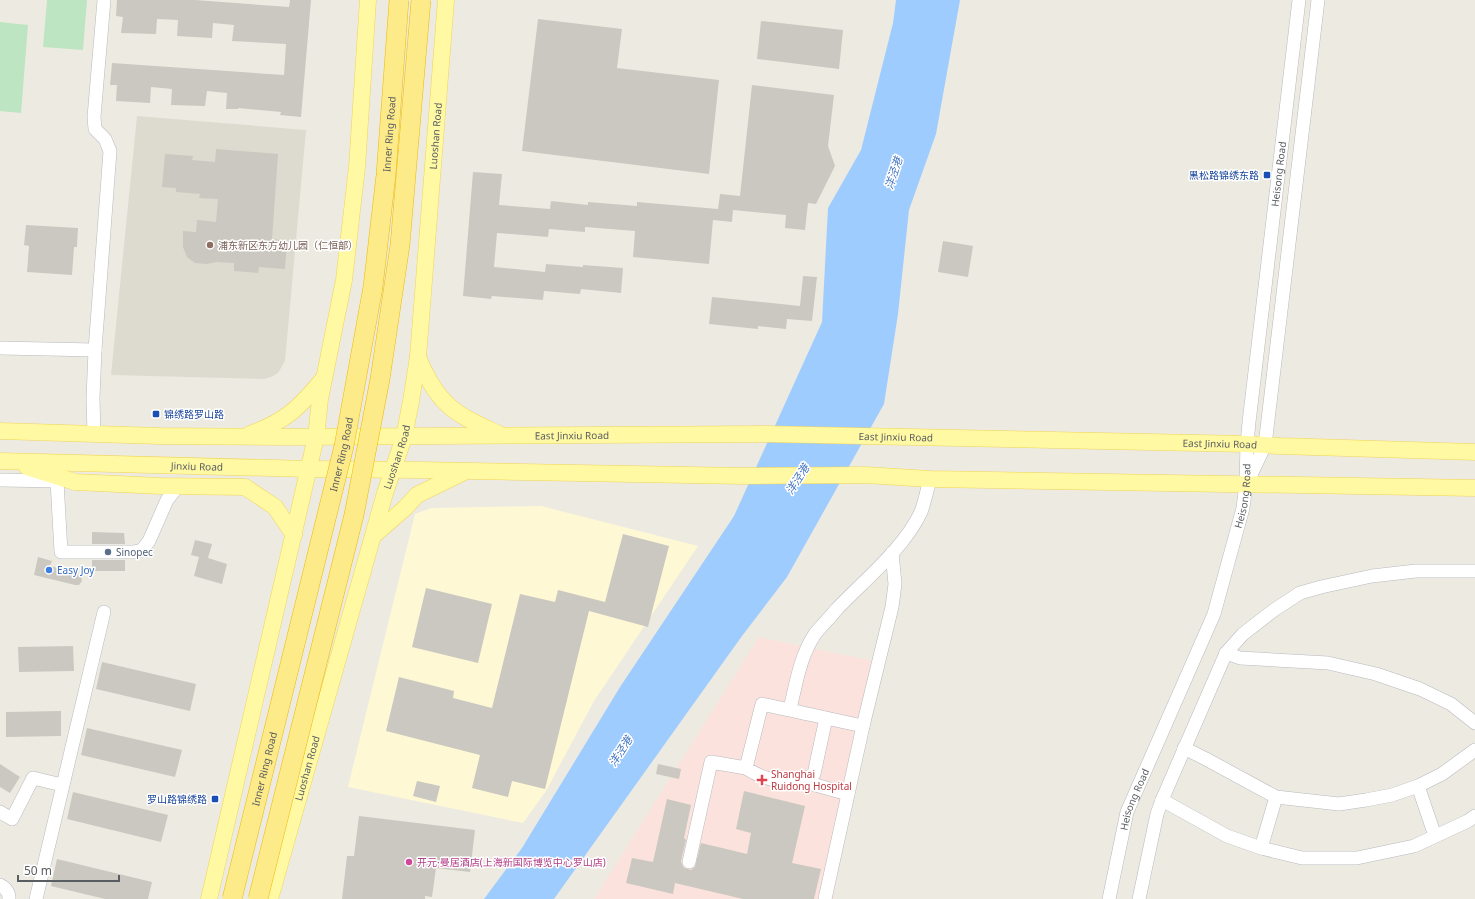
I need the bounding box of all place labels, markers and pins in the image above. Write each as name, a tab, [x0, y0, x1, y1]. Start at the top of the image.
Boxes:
place label: 黑松路锦绣东路	[1189, 168, 1259, 182]
marker: 黑松路锦绣东路	[1262, 170, 1272, 180]
place label: 浦东新区东方幼儿园（仁恒部）	[218, 238, 358, 252]
marker: 浦东新区东方幼儿园（仁恒部）	[205, 240, 215, 250]
place label: 锦绣路罗山路	[164, 407, 224, 421]
marker: 锦绣路罗山路	[151, 409, 161, 419]
place label: Sinopec	[116, 545, 153, 559]
marker: Sinopec	[103, 547, 113, 557]
place label: Easy Joy	[57, 563, 95, 577]
marker: Easy Joy	[44, 565, 54, 575]
place label: Shanghai Ruidong Hospital	[771, 767, 852, 793]
marker: Shanghai Ruidong Hospital	[756, 774, 768, 786]
place label: 罗山路锦绣路	[147, 792, 207, 806]
marker: 罗山路锦绣路	[210, 794, 220, 804]
place label: 开元·曼居酒店(上海新国际博览中心罗山店)	[417, 855, 606, 869]
marker: 开元·曼居酒店(上海新国际博览中心罗山店)	[404, 857, 414, 867]

